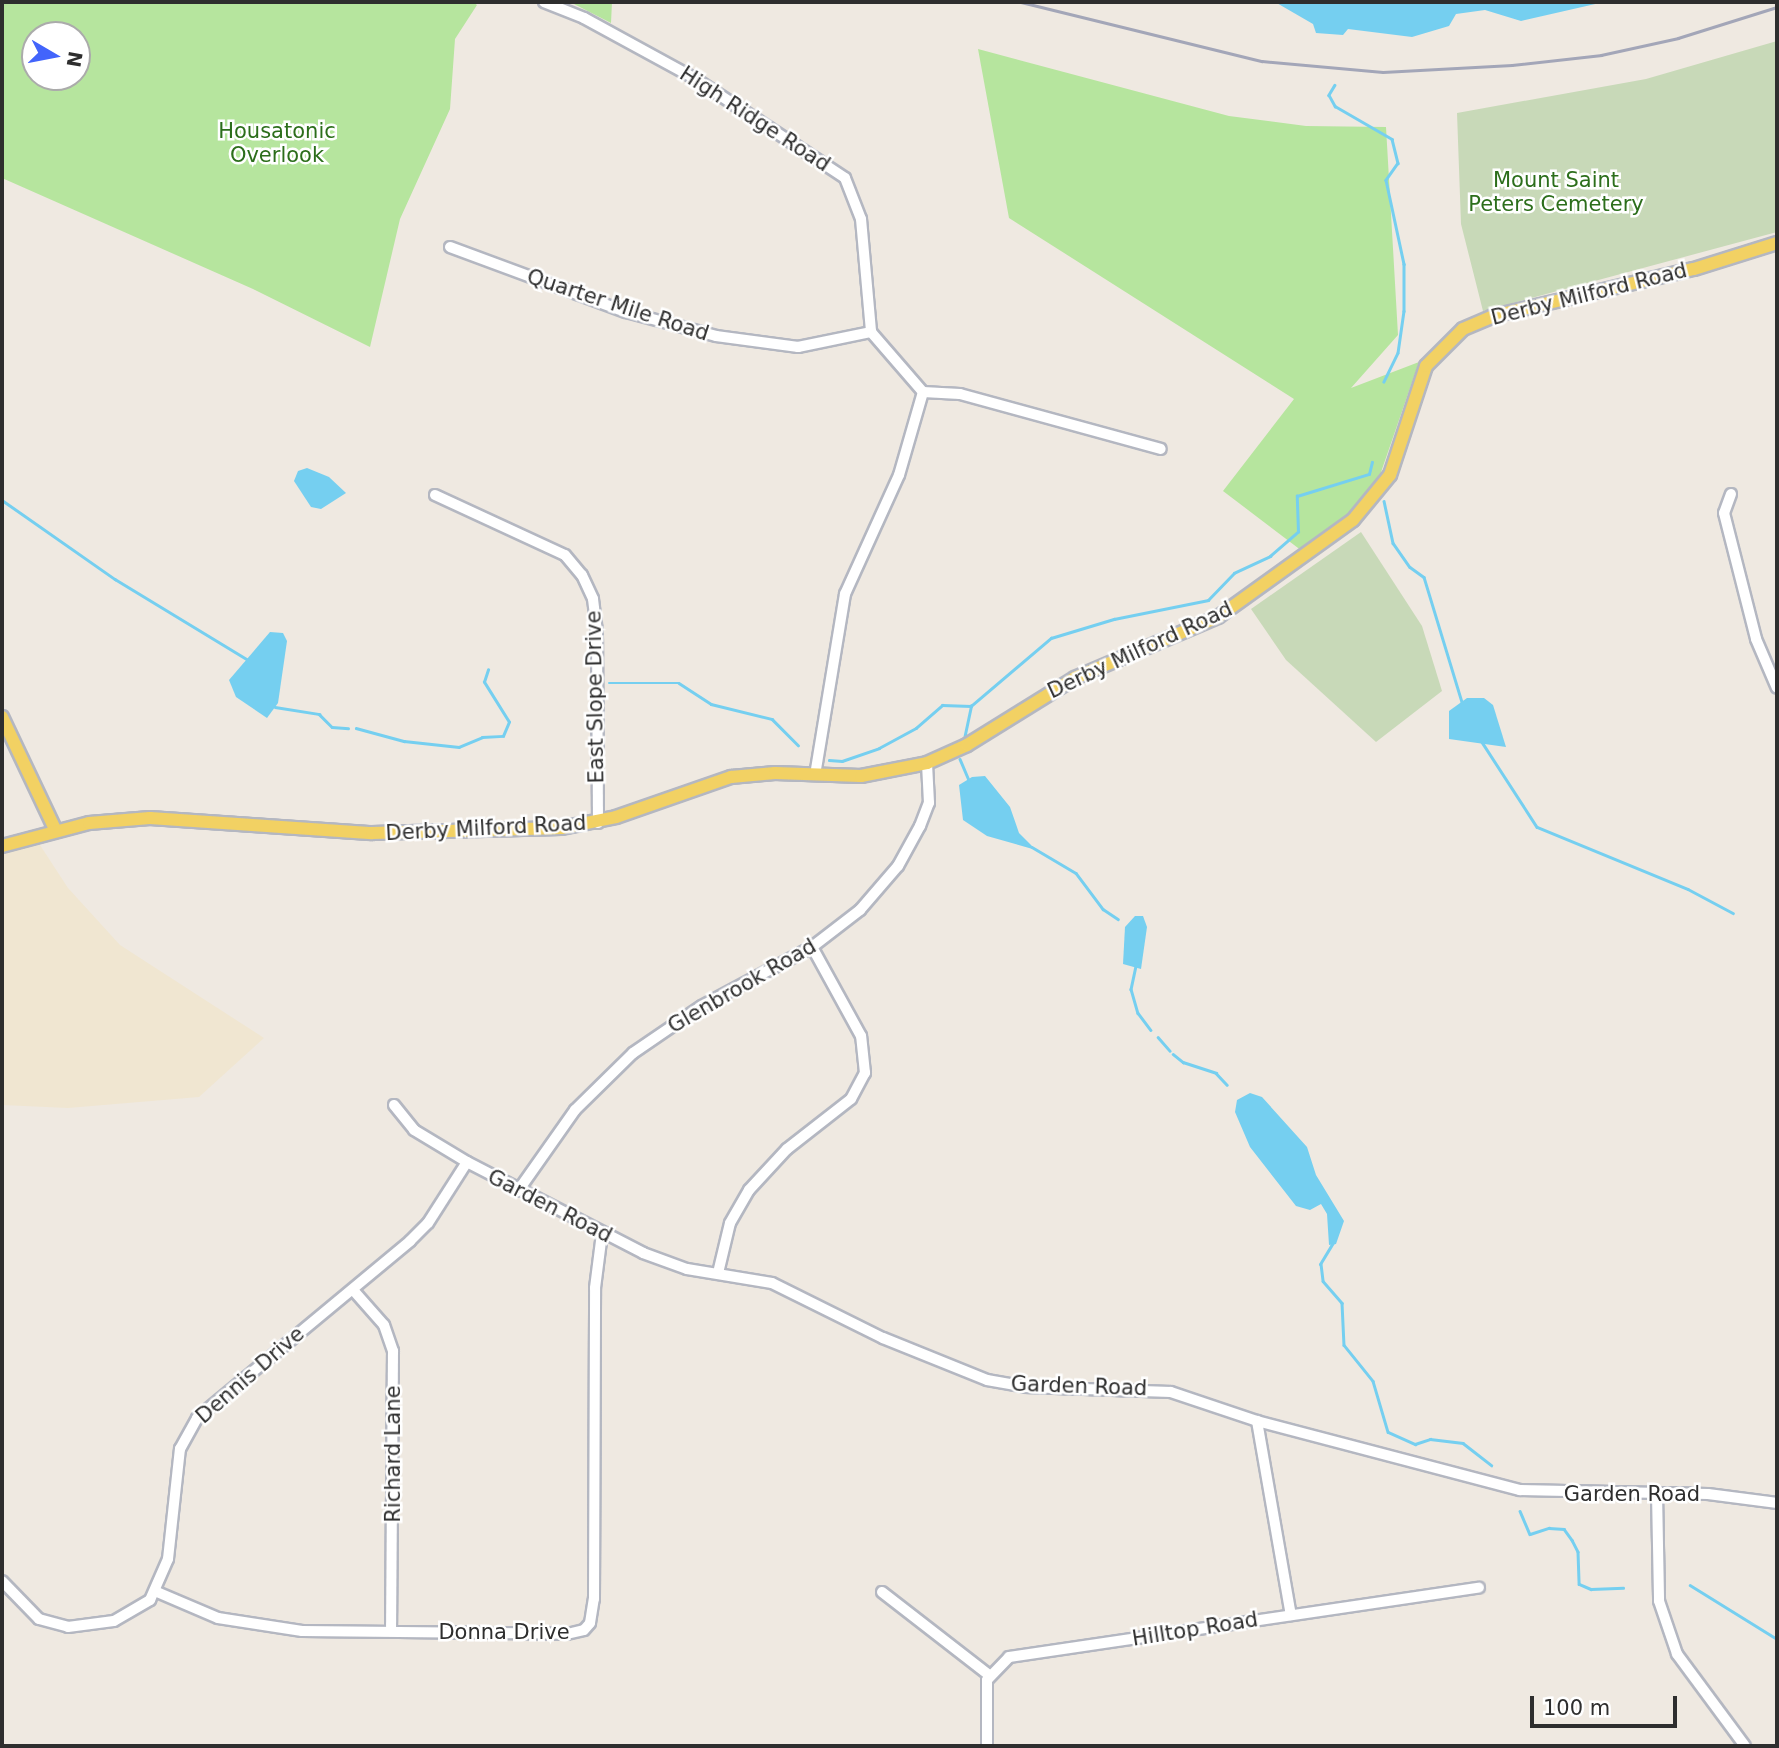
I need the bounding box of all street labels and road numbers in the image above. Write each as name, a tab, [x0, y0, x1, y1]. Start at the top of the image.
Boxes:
street label: High Ridge Road	[675, 61, 835, 177]
street label: Derby Milford Road	[1488, 257, 1690, 331]
street label: Quarter Mile Road	[524, 264, 712, 346]
street label: Derby Milford Road	[1044, 596, 1236, 704]
street label: East Slope Drive	[581, 610, 609, 784]
street label: Derby Milford Road	[385, 810, 587, 846]
street label: Glenbrook Road	[663, 933, 821, 1039]
street label: Garden Road	[484, 1164, 616, 1248]
street label: Dennis Drive	[191, 1321, 309, 1429]
street label: Garden Road	[1010, 1371, 1148, 1401]
street label: Richard Lane	[380, 1385, 406, 1523]
street label: Garden Road	[1564, 1481, 1700, 1507]
street label: Hilltop Road	[1130, 1607, 1260, 1651]
street label: Donna Drive	[438, 1619, 570, 1645]

